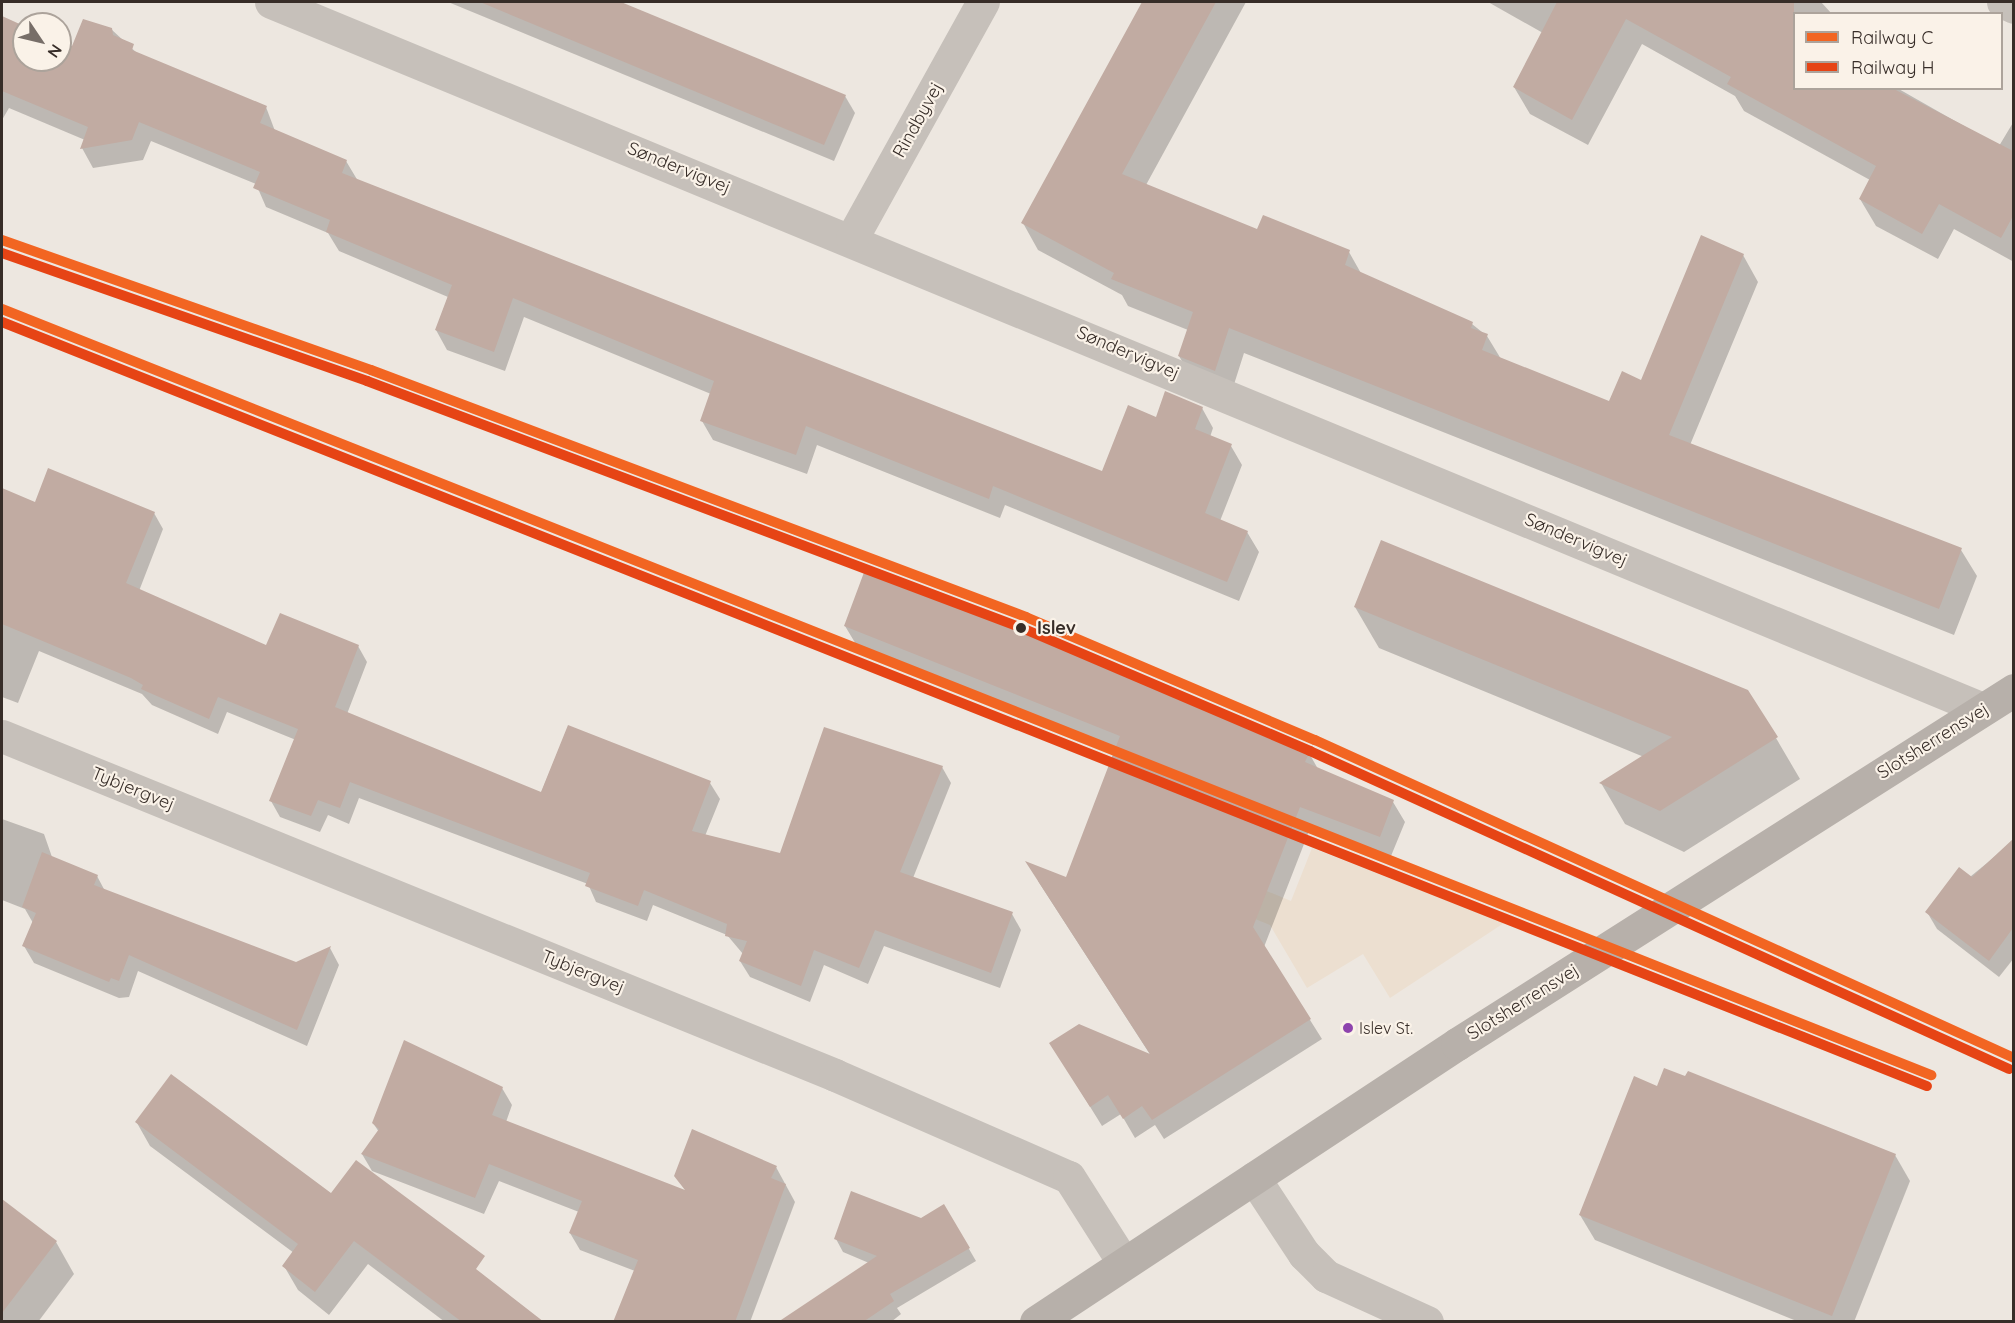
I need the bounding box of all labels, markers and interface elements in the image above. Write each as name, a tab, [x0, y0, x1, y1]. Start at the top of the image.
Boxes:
north arrow	[12, 12, 72, 72]
legend	[1793, 12, 2003, 90]
text: Railway C	[1851, 26, 1933, 49]
text: N	[44, 41, 67, 62]
text: Railway H	[1851, 56, 1934, 79]
street label: Rindbyvej	[888, 79, 948, 161]
street label: Søndervigvej	[624, 138, 734, 198]
street label: Søndervigvej	[1073, 322, 1183, 384]
street label: Søndervigvej	[1521, 509, 1631, 571]
marker: Islev	[1010, 617, 1032, 639]
place label: Islev	[1037, 617, 1076, 639]
street label: Slotsherrensvej	[1873, 698, 1993, 784]
street label: Tybjergvej	[88, 763, 178, 815]
street label: Tybjergvej	[538, 946, 628, 998]
street label: Slotsherrensvej	[1463, 959, 1583, 1045]
place label: Islev St.	[1359, 1018, 1413, 1038]
marker: Islev St.	[1342, 1022, 1354, 1034]

